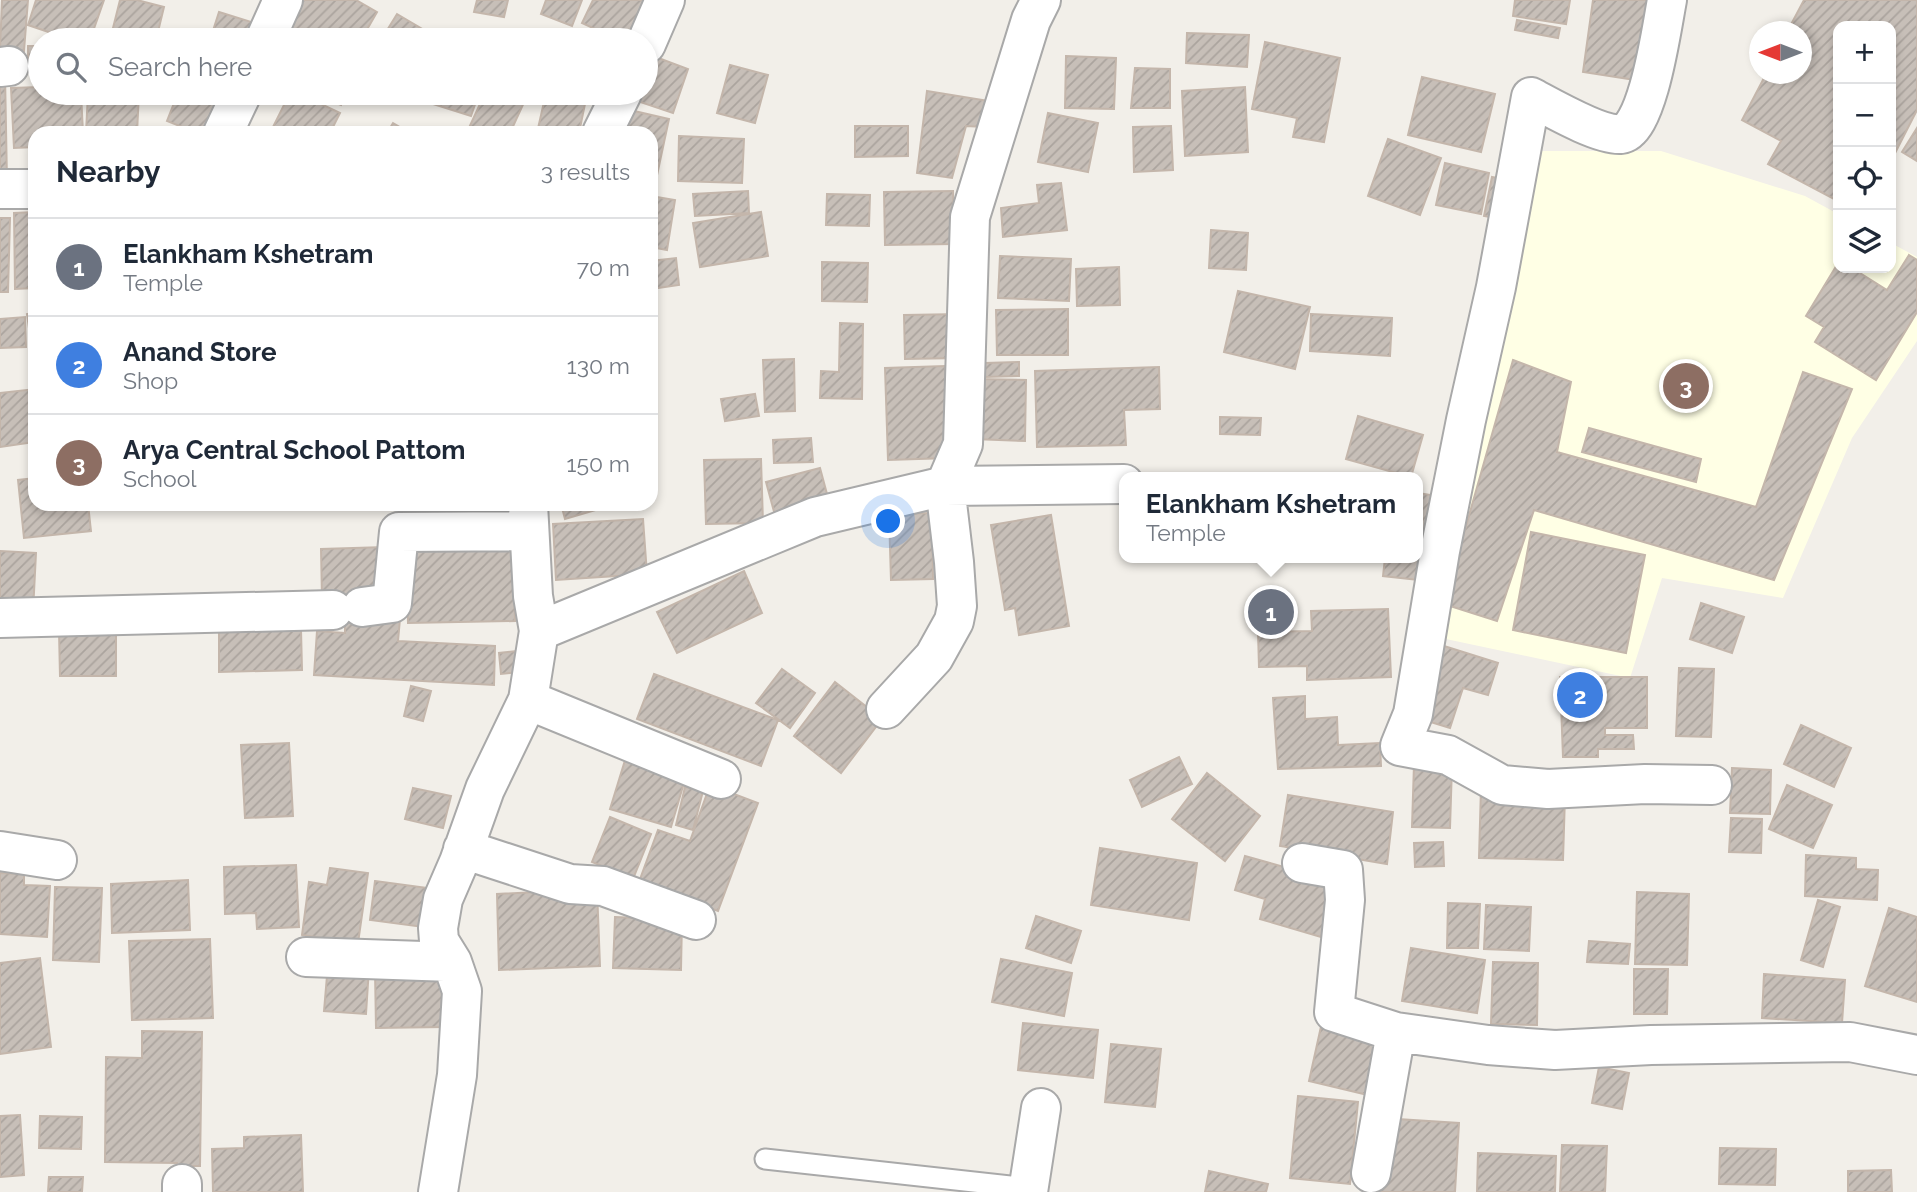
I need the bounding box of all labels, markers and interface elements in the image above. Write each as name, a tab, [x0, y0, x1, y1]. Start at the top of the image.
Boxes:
north arrow	[1749, 21, 1812, 84]
map controls	[1833, 21, 1896, 273]
button: +	[1833, 21, 1896, 84]
search box	[28, 28, 658, 105]
icon: search	[52, 48, 90, 86]
text: Search here	[108, 52, 252, 82]
button: −	[1833, 84, 1896, 147]
button: locate	[1833, 147, 1896, 210]
text: Nearby	[56, 154, 160, 189]
text: 3 results	[541, 158, 630, 185]
button: layers	[1833, 210, 1896, 273]
text: Elankham Kshetram	[123, 239, 374, 269]
text: 1	[73, 254, 85, 281]
text: 70 m	[577, 254, 630, 281]
text: Temple	[123, 269, 203, 296]
text: Anand Store	[123, 337, 276, 367]
text: 2	[73, 352, 85, 379]
text: 130 m	[567, 352, 630, 379]
pin: 3	[1663, 360, 1709, 412]
text: Shop	[123, 367, 178, 394]
text: Arya Central School Pattom	[123, 435, 465, 465]
text: 3	[73, 450, 85, 477]
text: 150 m	[567, 450, 630, 477]
text: School	[123, 465, 197, 492]
popup	[1119, 472, 1423, 563]
text: Elankham Kshetram	[1146, 489, 1396, 519]
your location	[871, 504, 905, 538]
text: Temple	[1146, 519, 1226, 546]
pin: 1	[1248, 586, 1294, 638]
pin: 2	[1557, 669, 1603, 721]

